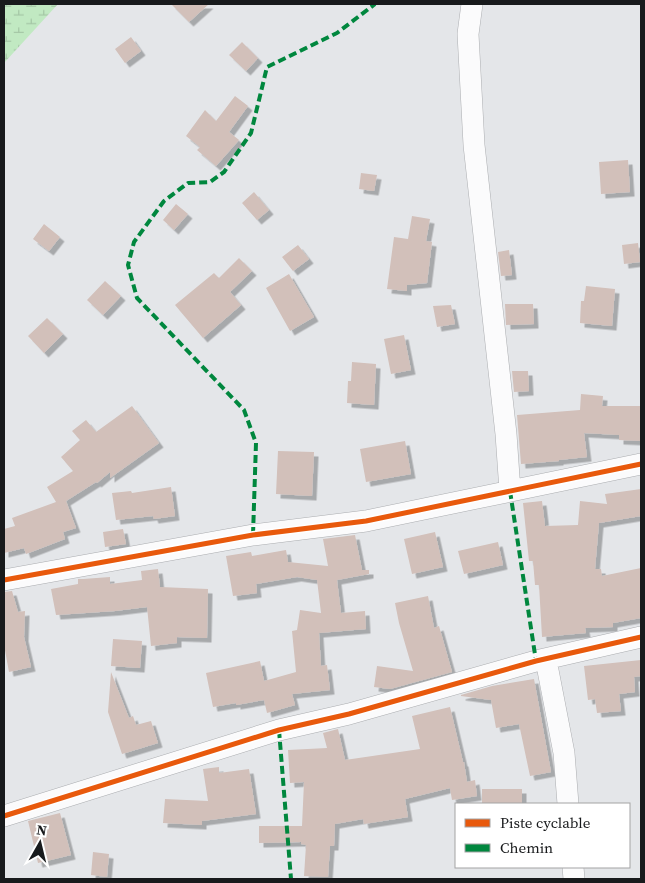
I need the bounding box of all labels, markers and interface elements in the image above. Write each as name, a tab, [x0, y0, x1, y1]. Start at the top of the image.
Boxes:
legend	[455, 803, 630, 868]
text: Piste cyclable	[500, 812, 591, 833]
north arrow	[15, 818, 65, 868]
text: N	[35, 820, 48, 841]
text: Chemin	[500, 837, 553, 858]

